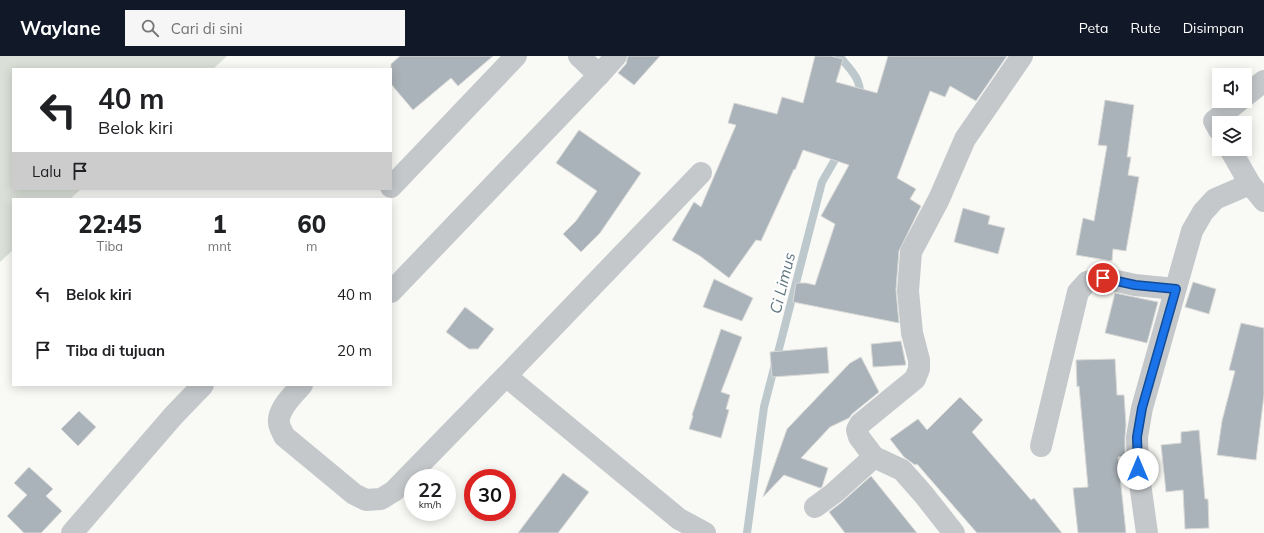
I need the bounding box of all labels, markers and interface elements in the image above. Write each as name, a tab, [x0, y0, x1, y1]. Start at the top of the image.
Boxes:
search box	[125, 10, 405, 46]
text: Waylane	[20, 16, 101, 40]
icon: search	[139, 17, 161, 39]
text: Cari di sini	[171, 19, 243, 38]
text: Peta	[1079, 19, 1108, 37]
text: Rute	[1130, 19, 1161, 37]
text: Disimpan	[1183, 19, 1244, 37]
map controls	[1212, 68, 1252, 156]
button: sound	[1212, 68, 1252, 108]
text: 40 m	[98, 81, 164, 116]
icon: left	[32, 84, 84, 136]
text: Belok kiri	[98, 116, 173, 139]
button: layers	[1212, 116, 1252, 156]
icon: arrive	[69, 160, 91, 182]
text: Lalu	[32, 162, 61, 181]
text: 22:45	[78, 209, 142, 239]
text: 1	[212, 209, 227, 239]
text: 60	[297, 209, 326, 239]
text: Tiba	[97, 238, 123, 254]
text: mnt	[208, 238, 231, 254]
text: m	[306, 238, 317, 254]
water label: Ci Limus	[765, 250, 799, 316]
pin	[1086, 261, 1120, 295]
icon: arrive	[1092, 267, 1114, 289]
icon: left	[32, 283, 54, 305]
text: Belok kiri	[66, 285, 132, 304]
text: 40 m	[337, 285, 372, 304]
icon: arrive	[32, 339, 54, 361]
text: Tiba di tujuan	[66, 341, 165, 360]
text: 20 m	[337, 341, 372, 360]
position arrow	[1117, 448, 1159, 490]
speed limit sign: 30	[464, 469, 516, 521]
text: 22	[418, 477, 442, 502]
text: km/h	[419, 498, 441, 511]

